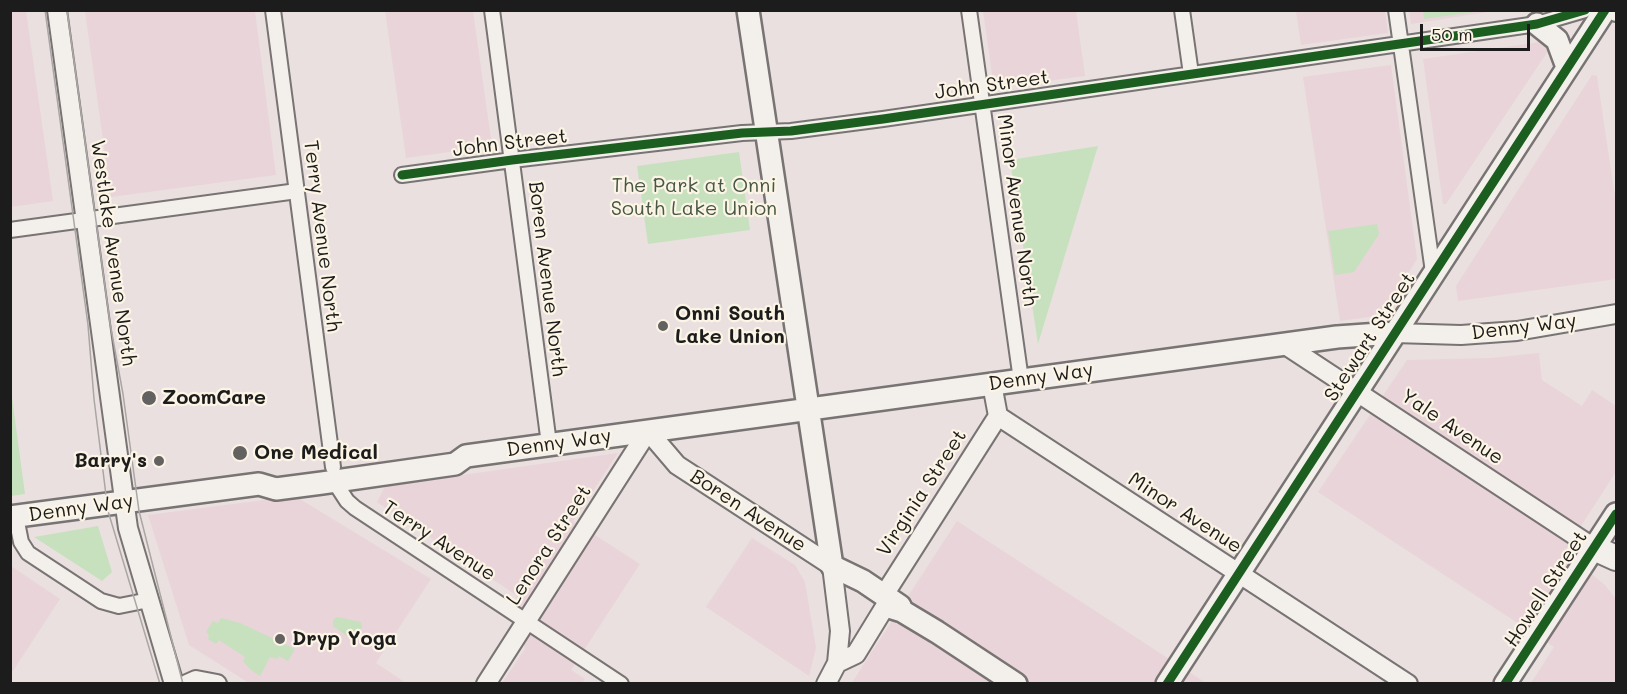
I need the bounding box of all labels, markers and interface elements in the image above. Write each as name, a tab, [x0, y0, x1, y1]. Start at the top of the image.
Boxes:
scale bar	[1423, 12, 1532, 50]
text: 50 m	[1431, 22, 1473, 46]
street label: John Street	[933, 65, 1051, 105]
street label: Minor Avenue North	[992, 112, 1042, 308]
street label: John Street	[451, 124, 569, 162]
street label: Westlake Avenue North	[85, 139, 141, 367]
street label: Terry Avenue North	[298, 139, 346, 333]
park label: The Park at Onni South Lake Union	[611, 174, 777, 221]
street label: Boren Avenue North	[523, 180, 571, 378]
street label: Stewart Street	[1319, 268, 1421, 406]
place label: Onni South Lake Union	[675, 302, 785, 349]
street label: Denny Way	[1470, 309, 1578, 345]
marker: Onni South Lake Union	[656, 319, 670, 333]
street label: Denny Way	[987, 358, 1095, 396]
street label: Yale Avenue	[1396, 384, 1508, 470]
place label: ZoomCare	[162, 386, 266, 410]
marker: ZoomCare	[140, 389, 158, 407]
street label: Denny Way	[505, 424, 613, 462]
street label: Virginia Street	[872, 425, 972, 561]
place label: One Medical	[254, 441, 378, 465]
marker: One Medical	[231, 444, 249, 462]
place label: Barry's	[74, 449, 147, 473]
marker: Barry's	[152, 454, 166, 468]
street label: Boren Avenue	[686, 465, 810, 557]
street label: Minor Avenue	[1124, 467, 1246, 559]
street label: Lenora Street	[501, 480, 597, 610]
street label: Denny Way	[27, 489, 135, 527]
street label: Terry Avenue	[378, 496, 500, 586]
street label: Howell Street	[1499, 526, 1593, 652]
place label: Dryp Yoga	[292, 627, 397, 651]
marker: Dryp Yoga	[273, 632, 287, 646]

